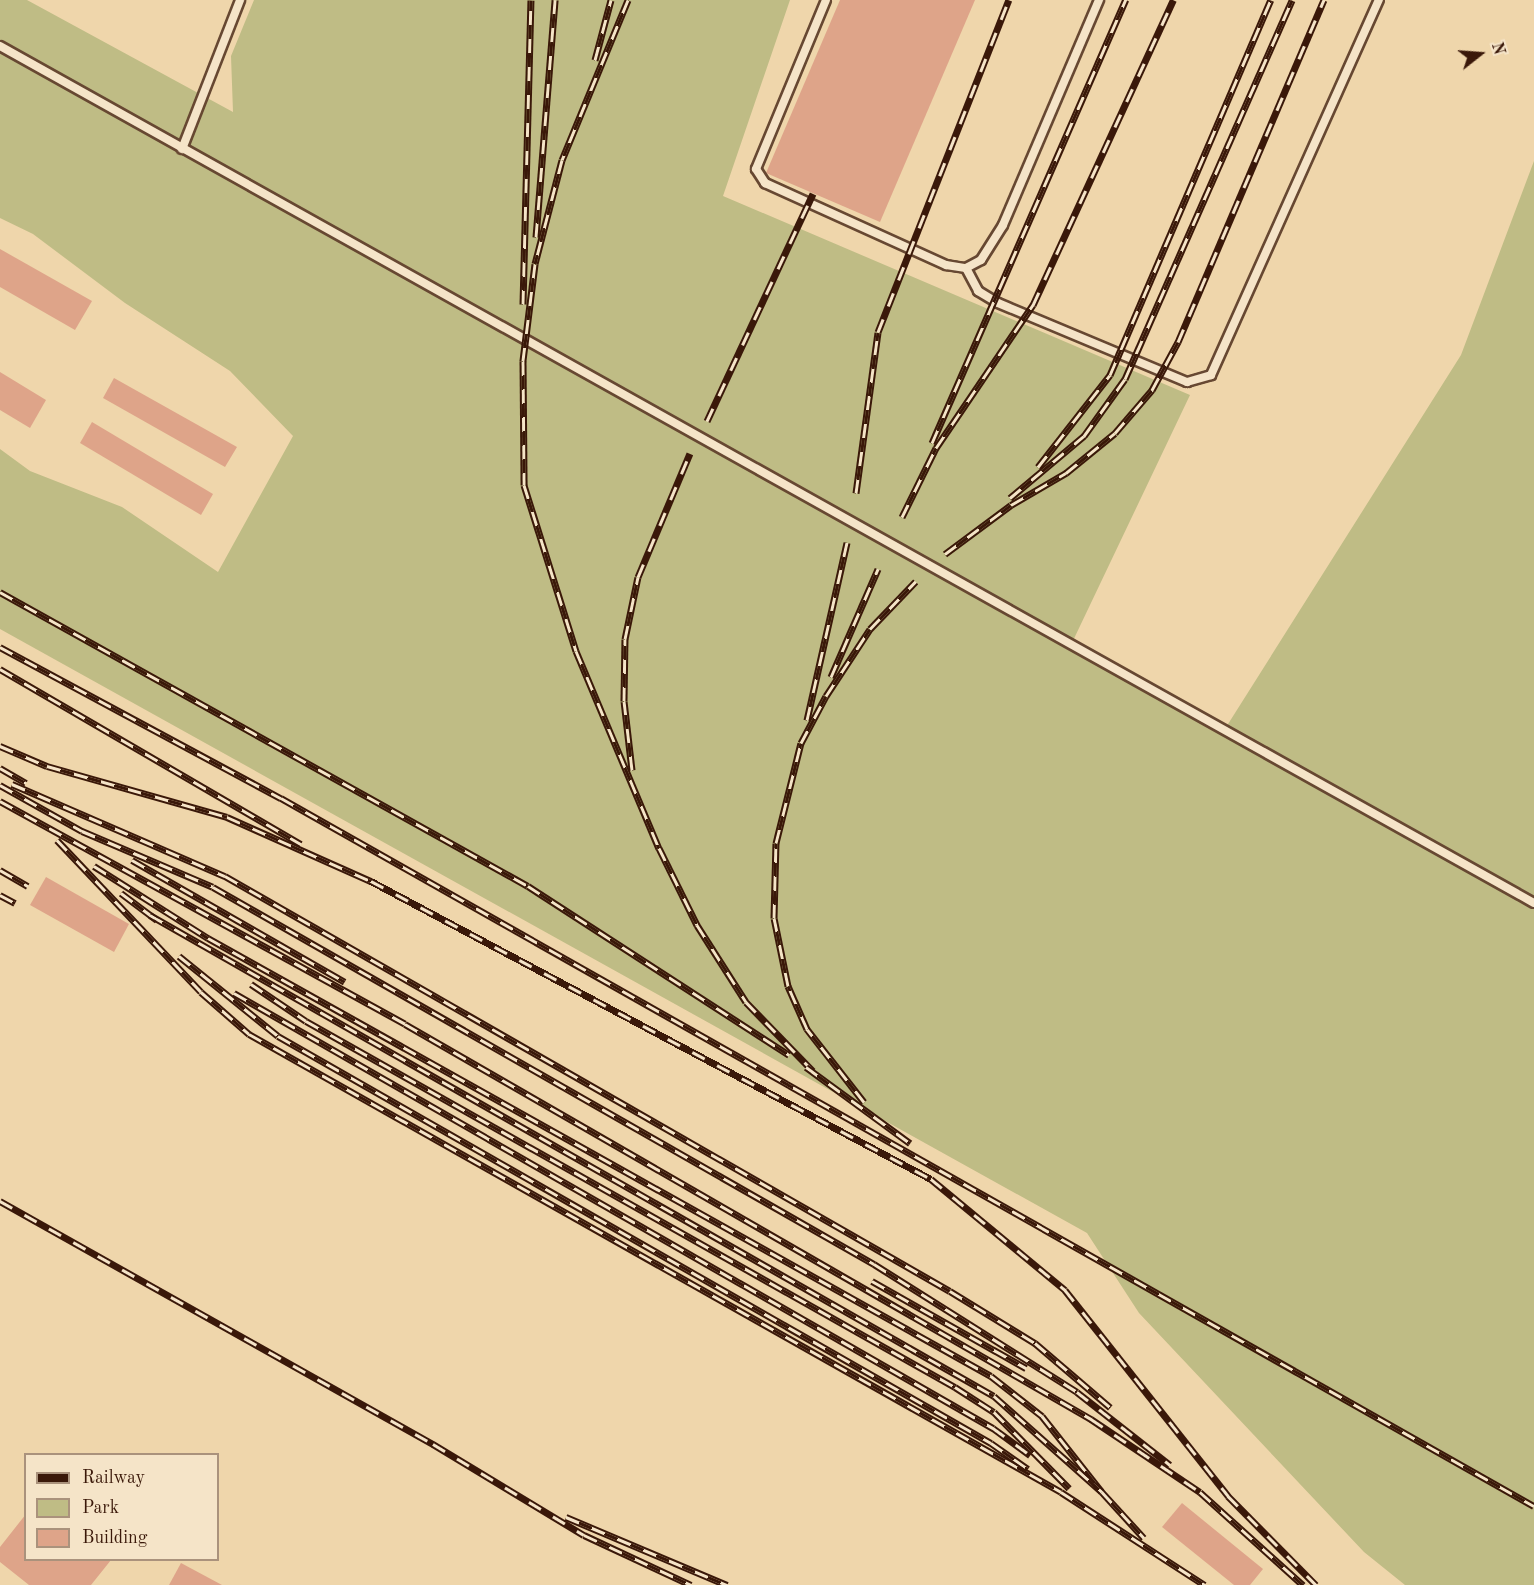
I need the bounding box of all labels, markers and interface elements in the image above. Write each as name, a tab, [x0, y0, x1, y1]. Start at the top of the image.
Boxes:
north arrow	[1450, 24, 1510, 84]
text: N	[1488, 41, 1507, 57]
legend	[24, 1453, 219, 1561]
text: Railway	[82, 1469, 145, 1487]
text: Park	[82, 1499, 119, 1517]
text: Building	[82, 1529, 147, 1547]

